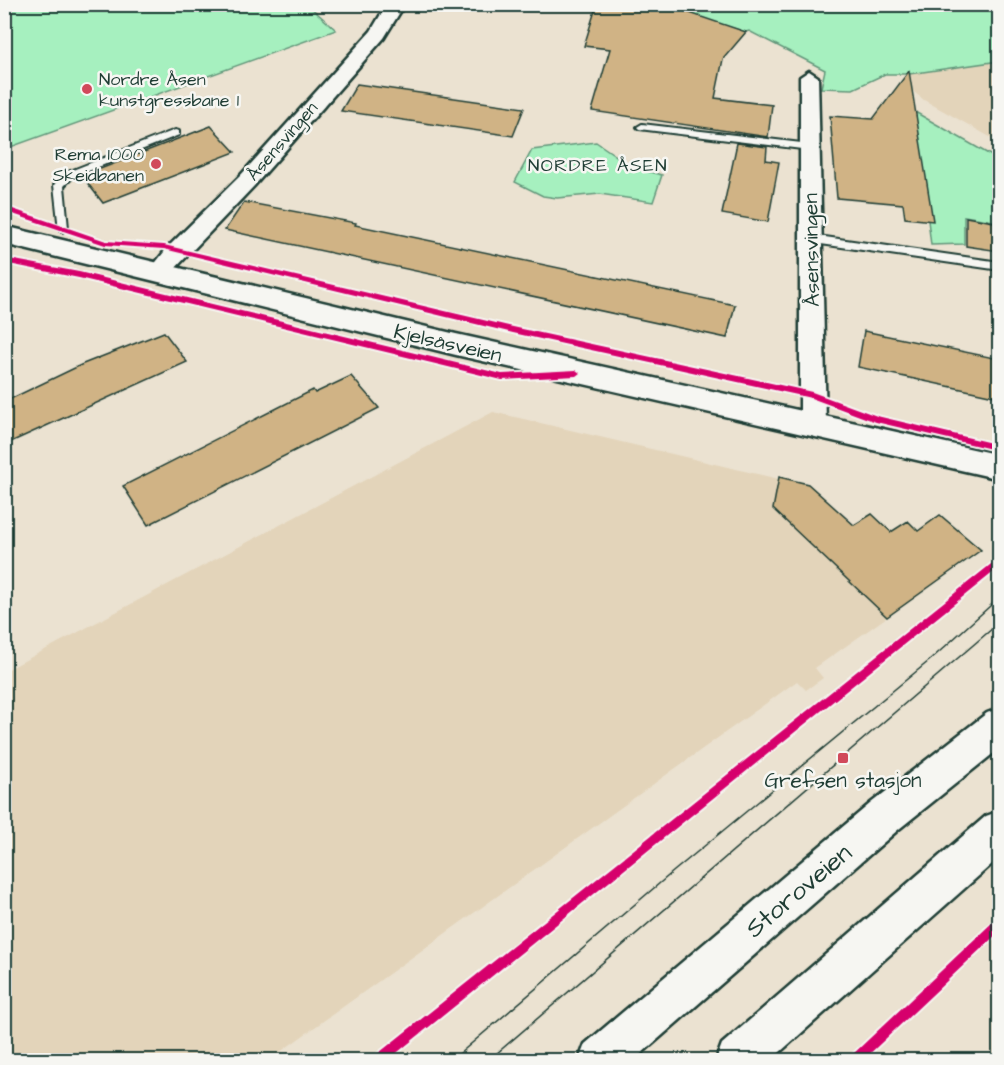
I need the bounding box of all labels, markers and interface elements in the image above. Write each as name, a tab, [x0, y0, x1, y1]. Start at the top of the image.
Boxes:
place label: Nordre Åsen kunstgressbane 1	[99, 67, 239, 114]
marker: Nordre Åsen kunstgressbane 1	[80, 82, 94, 96]
street label: Åsensvingen	[241, 96, 325, 187]
place label: Rema 1000 Skeidbanen	[53, 142, 144, 188]
district label: NORDRE ÅSEN	[528, 153, 668, 178]
marker: Rema 1000 Skeidbanen	[149, 157, 163, 171]
street label: Åsensvingen	[796, 193, 829, 307]
street label: Kjelsåsveien	[391, 317, 505, 370]
marker: Grefsen stasjon	[836, 751, 850, 765]
place label: Grefsen stasjon	[764, 766, 922, 795]
street label: Storoveien	[738, 835, 860, 946]

